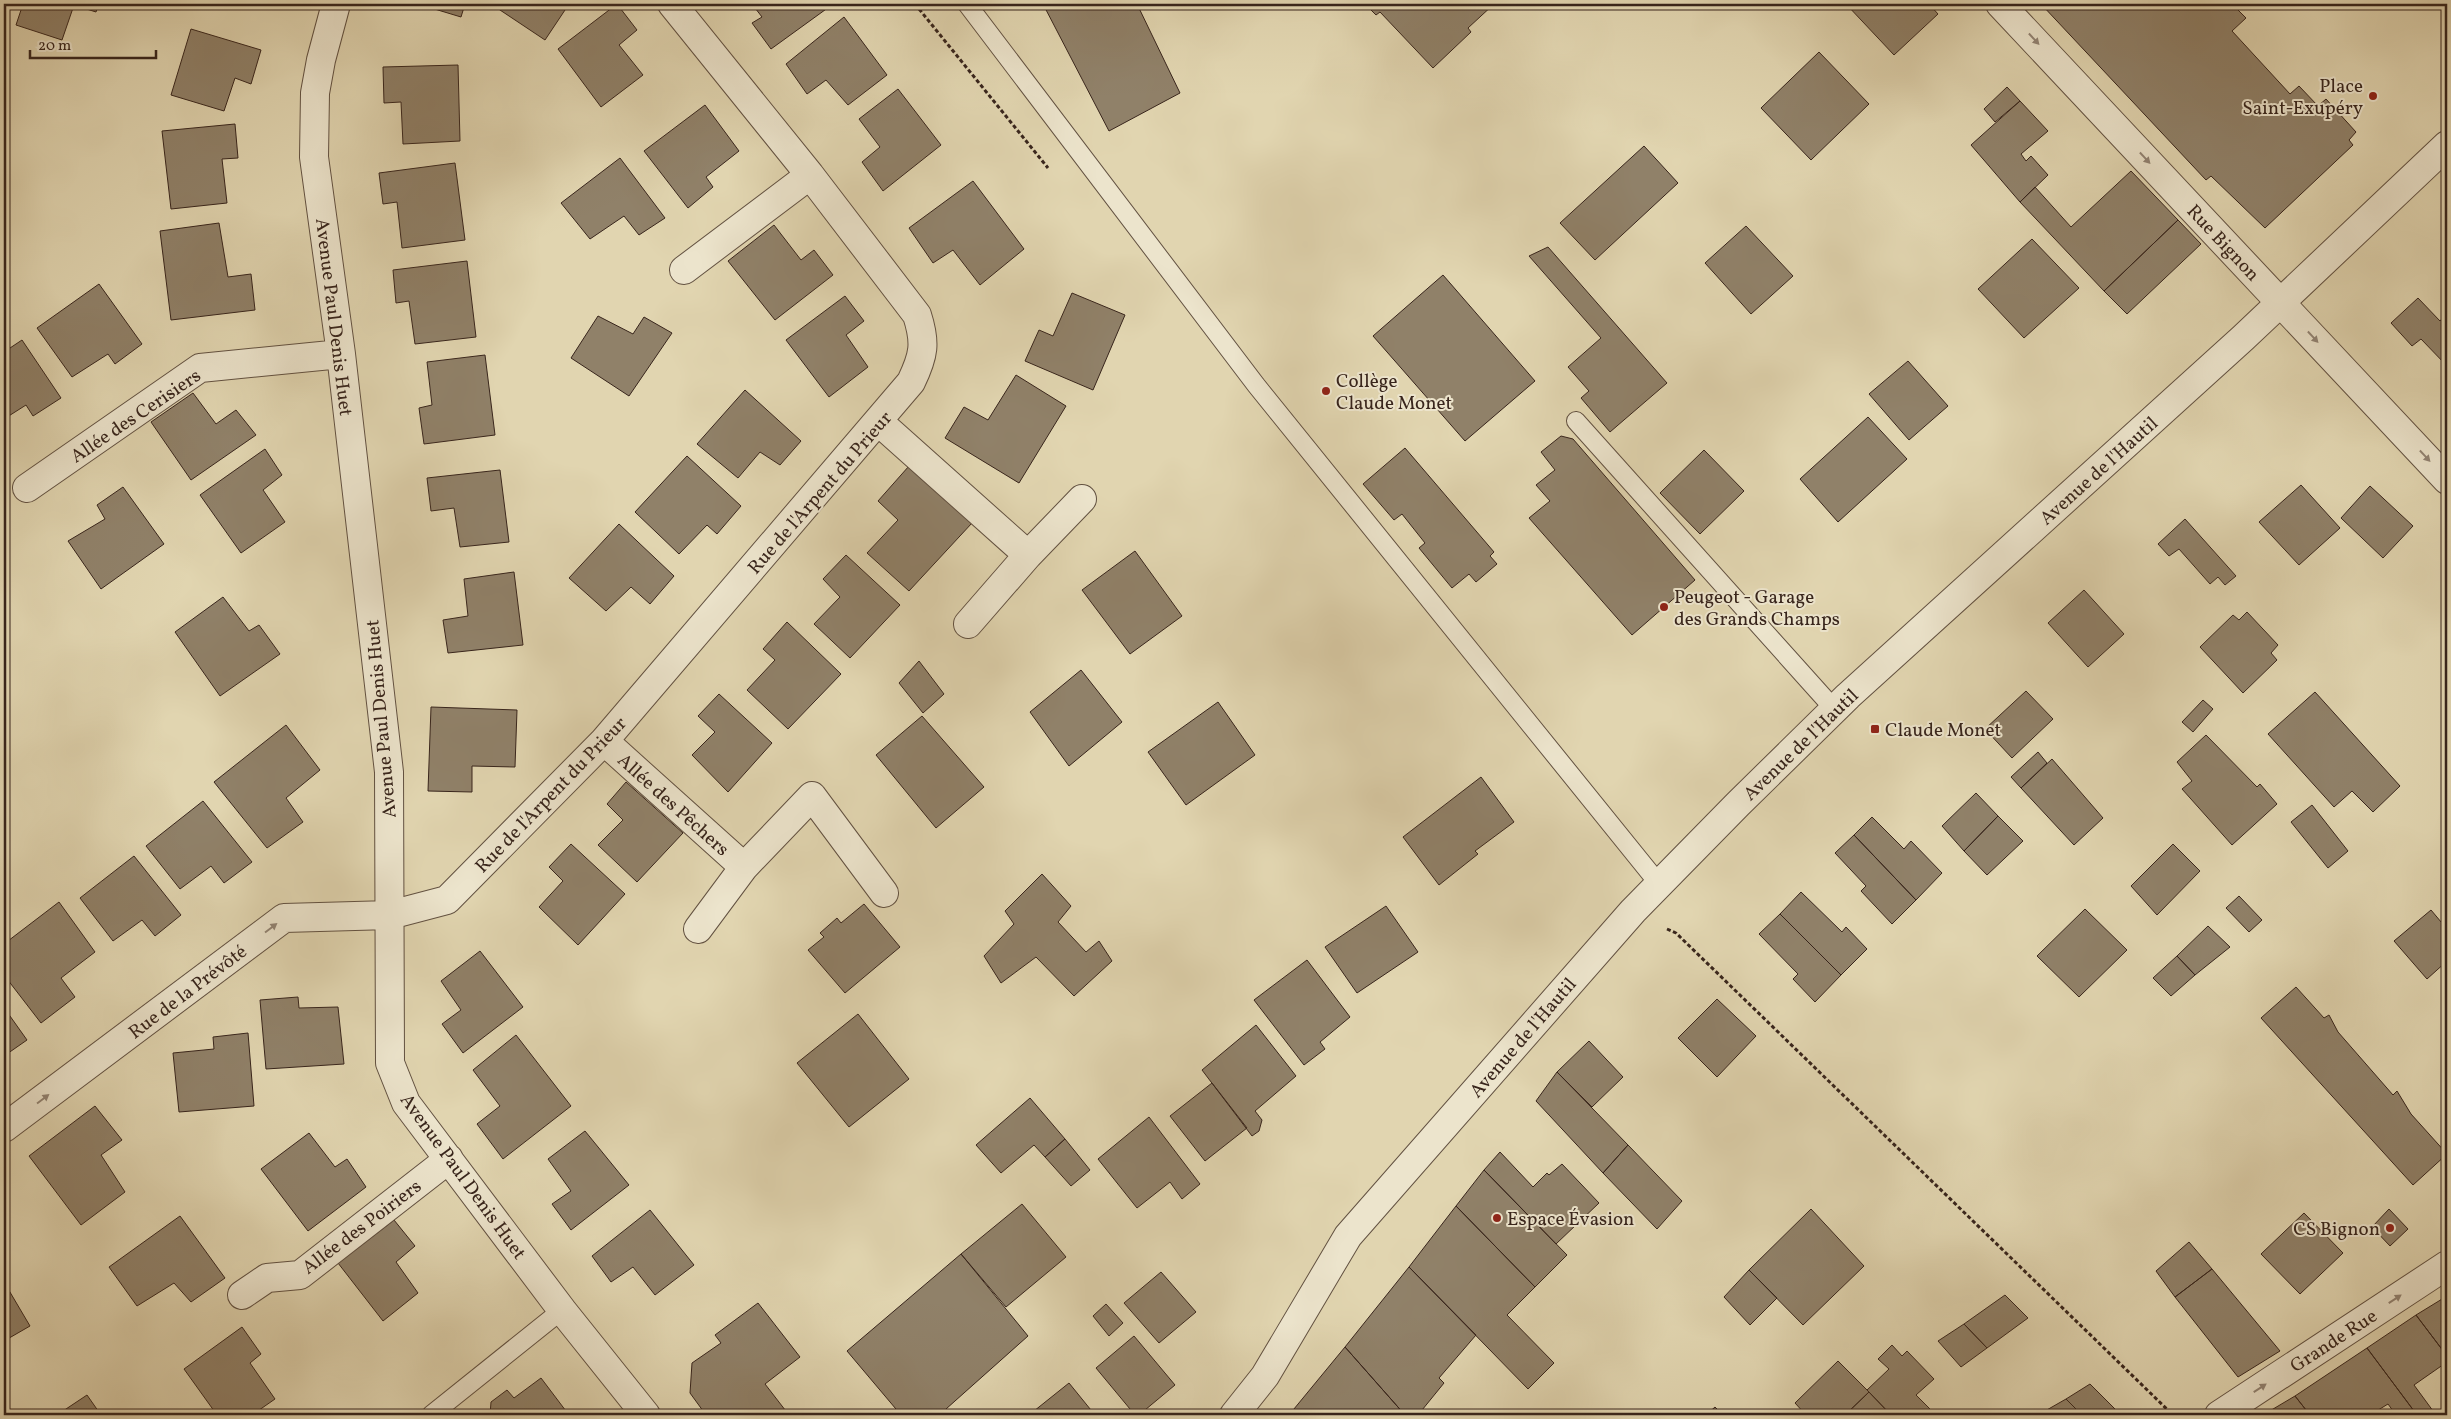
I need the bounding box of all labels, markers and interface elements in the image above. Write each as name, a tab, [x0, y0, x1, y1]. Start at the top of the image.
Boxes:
scale bar	[30, 28, 156, 60]
one-way arrow	[2028, 33, 2040, 45]
text: 20 m	[38, 36, 71, 57]
place label: Place Saint-Exupéry	[2242, 74, 2363, 122]
marker: Place Saint-Exupéry	[2367, 90, 2379, 102]
one-way arrow	[2139, 151, 2151, 163]
street label: Rue Bignon	[2180, 199, 2265, 288]
street label: Avenue Paul Denis Huet	[308, 217, 358, 418]
one-way arrow	[2307, 331, 2319, 343]
street label: Allée des Cerisiers	[66, 363, 206, 470]
place label: Collège Claude Monet	[1336, 369, 1453, 417]
marker: Collège Claude Monet	[1320, 385, 1332, 397]
street label: Rue de l'Arpent du Prieur	[742, 406, 899, 580]
street label: Avenue de l'Hautil	[2034, 411, 2164, 532]
one-way arrow	[2419, 449, 2431, 461]
place label: Peugeot - Garage des Grands Champs	[1674, 585, 1840, 633]
marker: Peugeot - Garage des Grands Champs	[1658, 601, 1670, 613]
street label: Avenue Paul Denis Huet	[360, 618, 404, 819]
street label: Avenue de l'Hautil	[1738, 683, 1865, 807]
street label: Rue de l'Arpent du Prieur	[470, 711, 633, 879]
place label: Claude Monet	[1885, 718, 2002, 744]
marker: Claude Monet	[1869, 723, 1881, 735]
street label: Allée des Pêchers	[611, 748, 734, 863]
one-way arrow	[264, 923, 278, 933]
street label: Rue de la Prévôté	[124, 939, 253, 1046]
street label: Avenue de l'Hautil	[1464, 972, 1583, 1104]
street label: Avenue Paul Denis Huet	[393, 1089, 532, 1266]
one-way arrow	[36, 1094, 50, 1104]
street label: Allée des Poiriers	[297, 1174, 427, 1281]
place label: Espace Évasion	[1507, 1207, 1634, 1233]
marker: Espace Évasion	[1491, 1212, 1503, 1224]
place label: CS Bignon	[2293, 1217, 2380, 1243]
marker: CS Bignon	[2384, 1222, 2396, 1234]
one-way arrow	[2389, 1294, 2402, 1304]
street label: Grande Rue	[2286, 1304, 2383, 1380]
one-way arrow	[2253, 1384, 2266, 1393]

